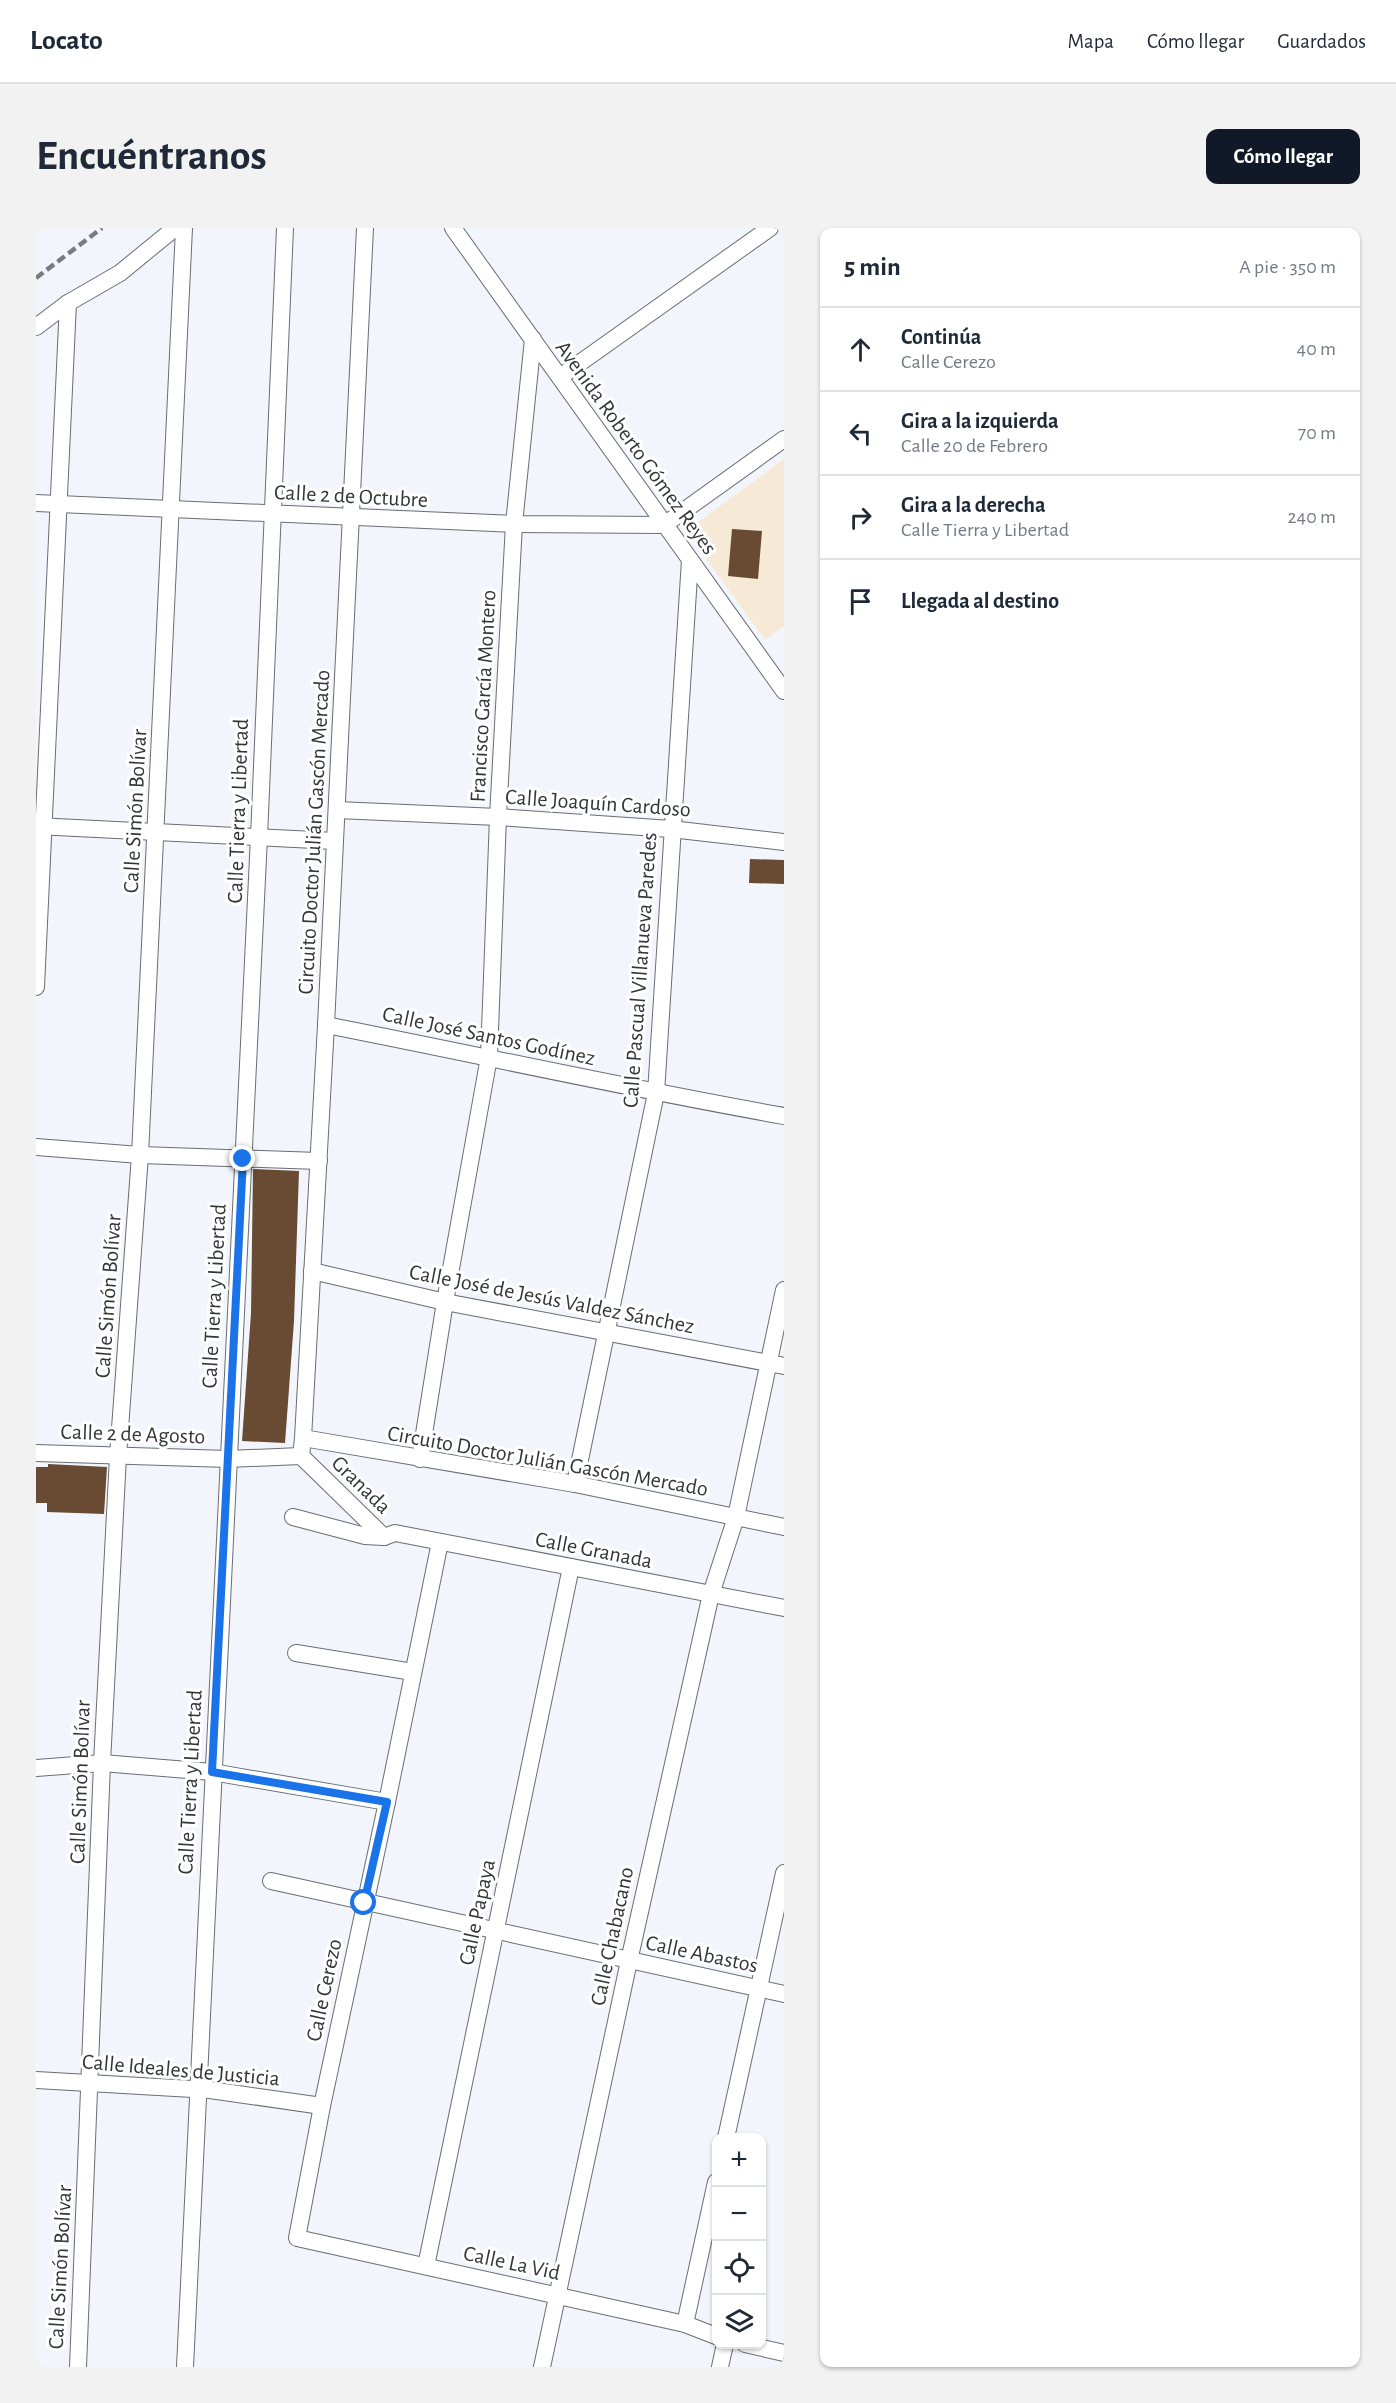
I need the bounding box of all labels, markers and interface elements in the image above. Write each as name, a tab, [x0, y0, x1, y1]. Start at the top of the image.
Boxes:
text: Locato	[30, 27, 103, 55]
text: Mapa	[1068, 31, 1114, 52]
text: Cómo llegar	[1147, 31, 1244, 52]
text: Guardados	[1277, 31, 1366, 52]
button: Cómo llegar	[1206, 129, 1360, 184]
text: Encuéntranos	[36, 135, 267, 177]
text: 5 min	[844, 254, 901, 280]
text: A pie · 350 m	[1239, 257, 1336, 277]
text: Continúa	[901, 326, 981, 348]
icon: ahead	[844, 333, 877, 366]
street label: Avenida Roberto Gómez Reyes	[551, 337, 721, 558]
text: 40 m	[1297, 339, 1336, 359]
text: Calle Cerezo	[901, 352, 996, 372]
text: Gira a la izquierda	[901, 410, 1059, 432]
icon: left	[844, 417, 877, 450]
text: 70 m	[1298, 423, 1336, 443]
text: Calle 20 de Febrero	[901, 436, 1048, 456]
street label: Calle 2 de Octubre	[273, 481, 428, 511]
text: Gira a la derecha	[901, 494, 1046, 516]
icon: right	[844, 501, 877, 534]
text: 240 m	[1287, 507, 1336, 527]
text: Calle Tierra y Libertad	[901, 520, 1069, 540]
icon: arrive	[844, 585, 877, 618]
street label: Francisco García Montero	[466, 589, 500, 803]
text: Llegada al destino	[901, 590, 1059, 612]
street label: Circuito Doctor Julián Gascón Mercado	[295, 669, 333, 995]
street label: Calle Tierra y Libertad	[224, 718, 252, 904]
street label: Calle Simón Bolívar	[120, 728, 150, 894]
street label: Calle Joaquín Cardoso	[504, 786, 691, 820]
street label: Calle Pascual Villanueva Paredes	[619, 832, 661, 1109]
street label: Calle José Santos Godínez	[381, 1003, 597, 1069]
route end	[229, 1145, 255, 1171]
street label: Calle Tierra y Libertad	[198, 1203, 230, 1389]
street label: Calle Simón Bolívar	[91, 1213, 125, 1379]
street label: Calle José de Jesús Valdez Sánchez	[408, 1261, 696, 1337]
street label: Calle 2 de Agosto	[60, 1420, 206, 1448]
street label: Circuito Doctor Julián Gascón Mercado	[386, 1422, 710, 1500]
street label: Granada	[328, 1452, 395, 1518]
street label: Calle Granada	[533, 1528, 654, 1572]
street label: Calle Tierra y Libertad	[174, 1689, 206, 1875]
street label: Calle Simón Bolívar	[66, 1700, 94, 1865]
street label: Calle Papaya	[455, 1857, 499, 1967]
street label: Calle Chabacano	[587, 1865, 637, 2008]
route start	[350, 1889, 376, 1915]
street label: Calle Abastos	[644, 1931, 760, 1977]
street label: Calle Cerezo	[302, 1937, 346, 2043]
street label: Calle Ideales de Justicia	[81, 2050, 281, 2090]
map controls	[712, 2133, 766, 2349]
button: +	[712, 2133, 766, 2187]
street label: Calle Simón Bolívar	[45, 2184, 75, 2350]
button: −	[712, 2187, 766, 2241]
button: locate	[712, 2241, 766, 2295]
street label: Calle La Vid	[461, 2242, 562, 2284]
button: layers	[712, 2295, 766, 2349]

